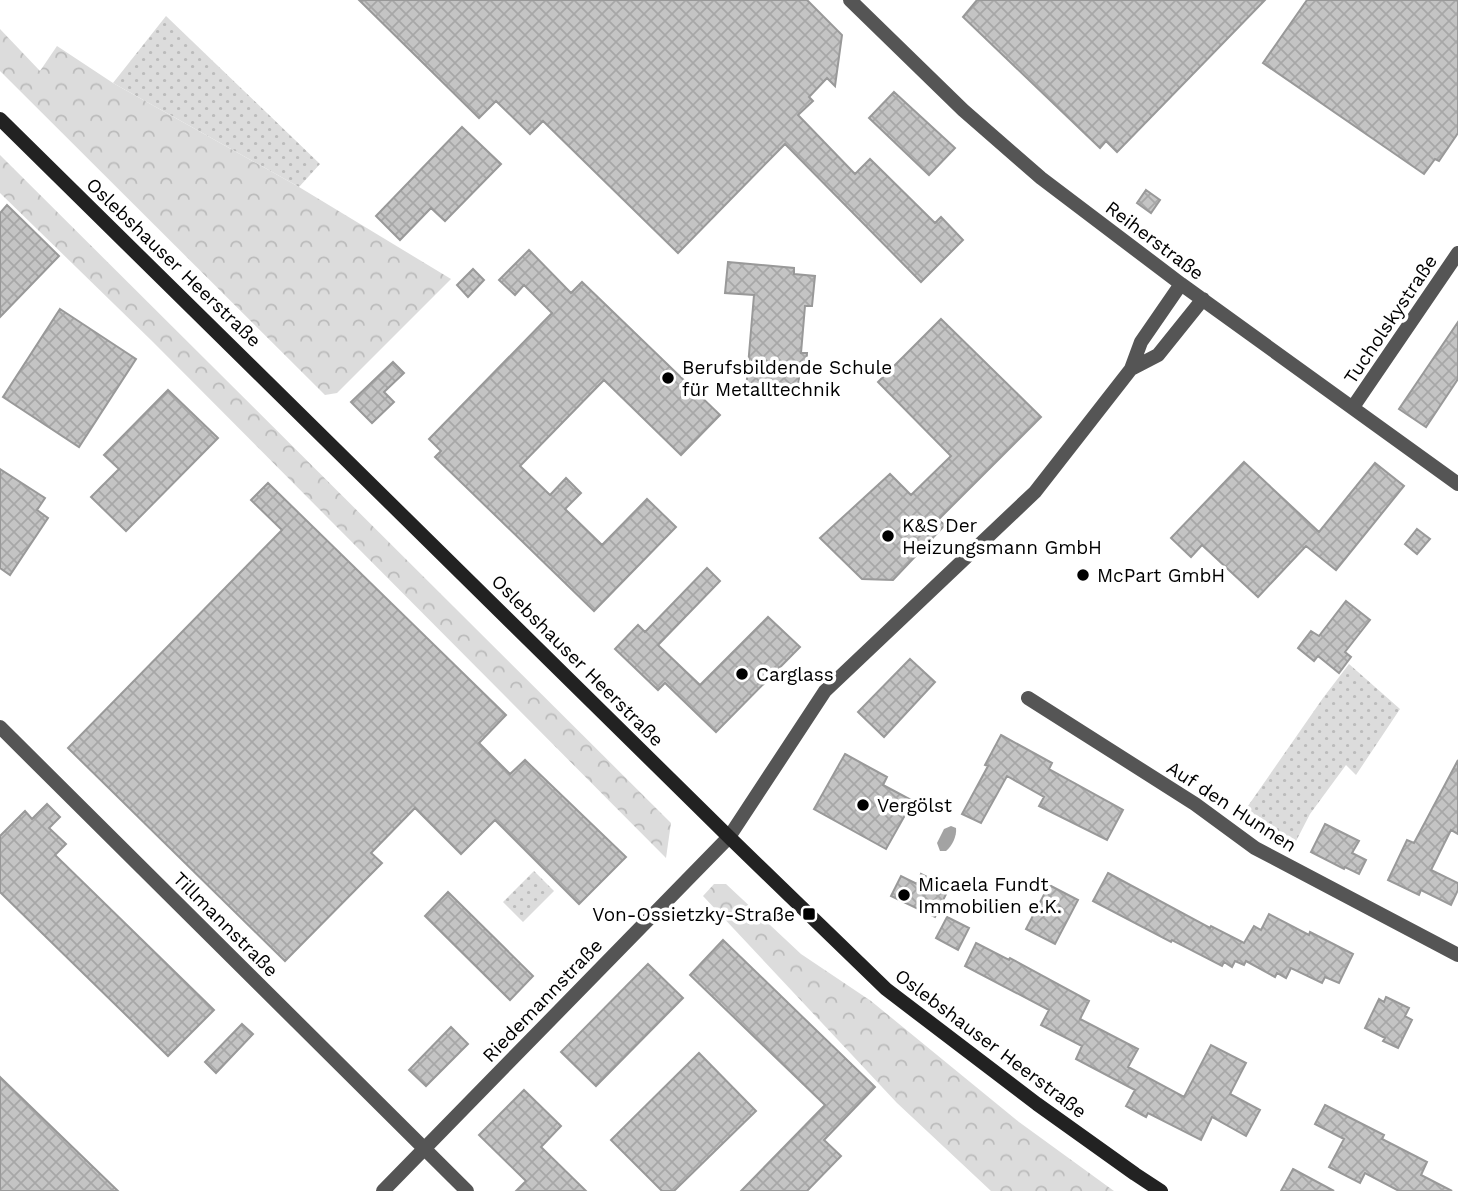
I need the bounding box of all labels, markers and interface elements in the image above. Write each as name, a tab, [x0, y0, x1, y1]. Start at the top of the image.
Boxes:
street label: Oslebshauser Heerstraße	[82, 173, 266, 352]
street label: Reiherstraße	[1101, 196, 1208, 285]
street label: Tucholskystraße	[1339, 250, 1442, 388]
place label: Berufsbildende Schule für Metalltechnik	[682, 356, 892, 401]
marker: Berufsbildende Schule für Metalltechnik	[660, 370, 676, 386]
place label: K&S Der Heizungsmann GmbH	[902, 514, 1102, 559]
marker: K&S Der Heizungsmann GmbH	[880, 528, 896, 544]
place label: McPart GmbH	[1097, 564, 1225, 587]
marker: McPart GmbH	[1075, 567, 1091, 583]
street label: Oslebshauser Heerstraße	[487, 570, 668, 751]
place label: Carglass	[756, 663, 834, 686]
marker: Carglass	[734, 666, 750, 682]
street label: Auf den Hunnen	[1162, 756, 1301, 857]
place label: Vergölst	[877, 794, 952, 817]
marker: Vergölst	[855, 797, 871, 813]
street label: Tillmannstraße	[168, 867, 283, 982]
place label: Micaela Fundt Immobilien e.K.	[918, 873, 1062, 918]
marker: Micaela Fundt Immobilien e.K.	[896, 887, 912, 903]
place label: Von-Ossietzky-Straße	[592, 903, 795, 926]
marker: Von-Ossietzky-Straße	[801, 906, 817, 922]
street label: Riedemannstraße	[478, 934, 607, 1067]
street label: Oslebshauser Heerstraße	[890, 964, 1091, 1123]

